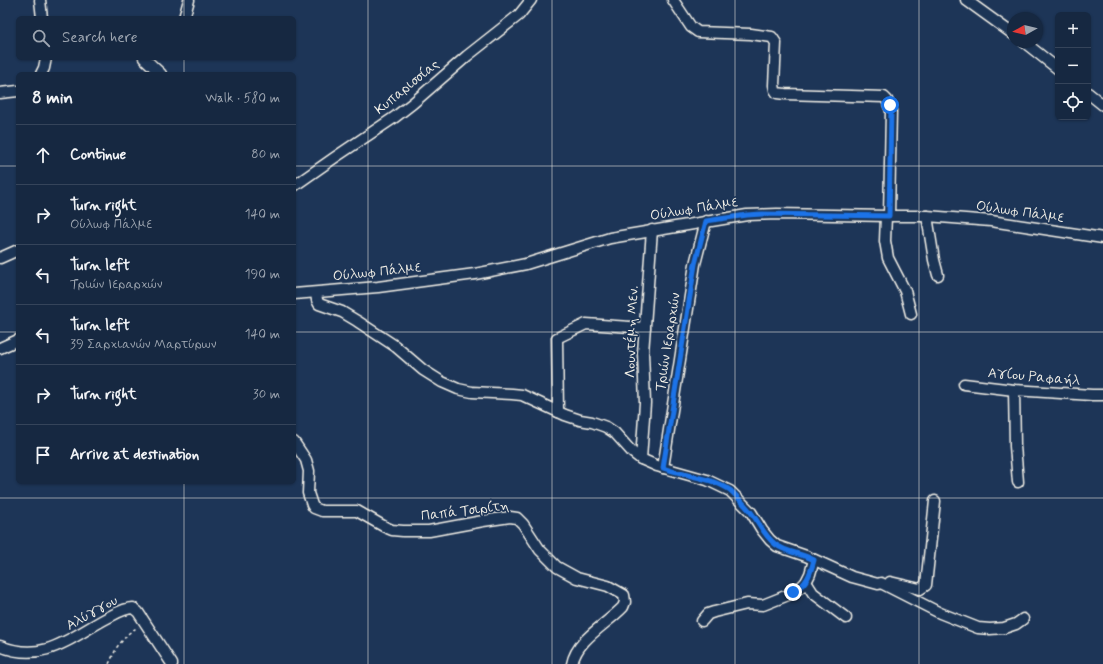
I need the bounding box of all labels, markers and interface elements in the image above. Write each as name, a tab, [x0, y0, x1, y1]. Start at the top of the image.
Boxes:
north arrow	[1007, 12, 1043, 48]
map controls	[1055, 12, 1091, 120]
button: +	[1055, 12, 1091, 48]
search box	[16, 16, 296, 60]
icon: search	[30, 27, 52, 49]
text: Search here	[62, 28, 138, 48]
button: −	[1055, 48, 1091, 84]
street label: Κυπαρισσίας	[371, 55, 443, 119]
button: locate	[1055, 84, 1091, 120]
text: 8 min	[32, 87, 73, 109]
text: Walk · 580 m	[205, 90, 280, 107]
route start	[881, 96, 899, 114]
icon: ahead	[32, 144, 54, 166]
text: Continue	[70, 145, 126, 165]
text: 80 m	[251, 146, 280, 163]
street label: Ούλωφ Πάλμε	[649, 193, 739, 225]
text: Turn right	[70, 196, 137, 216]
street label: Ούλωφ Πάλμε	[975, 197, 1065, 227]
icon: right	[32, 204, 54, 226]
text: 140 m	[245, 206, 280, 223]
text: Ούλωφ Πάλμε	[70, 216, 152, 233]
text: Turn left	[70, 256, 130, 276]
street label: Ούλωφ Πάλμε	[332, 258, 422, 286]
icon: left	[32, 264, 54, 286]
text: 190 m	[245, 266, 280, 283]
text: Τριών Ιεραρχών	[70, 276, 162, 293]
street label: Λουντέμη Μεν.	[620, 285, 643, 379]
street label: Τριών Ιεραρχών	[651, 291, 685, 393]
text: Turn left	[70, 316, 130, 336]
icon: left	[32, 324, 54, 346]
text: 140 m	[245, 326, 280, 343]
text: 39 Σαρχιανών Μαρτύρων	[70, 336, 216, 353]
street label: Αγίου Ραφαήλ	[987, 364, 1081, 390]
icon: right	[32, 384, 54, 406]
text: Turn right	[70, 385, 137, 405]
text: 30 m	[253, 386, 280, 403]
icon: arrive	[32, 444, 54, 466]
text: Arrive at destination	[70, 445, 199, 465]
street label: Παπά Τσιρίτη	[420, 497, 510, 525]
route end	[784, 583, 802, 601]
street label: Αλύγγου	[63, 591, 121, 635]

